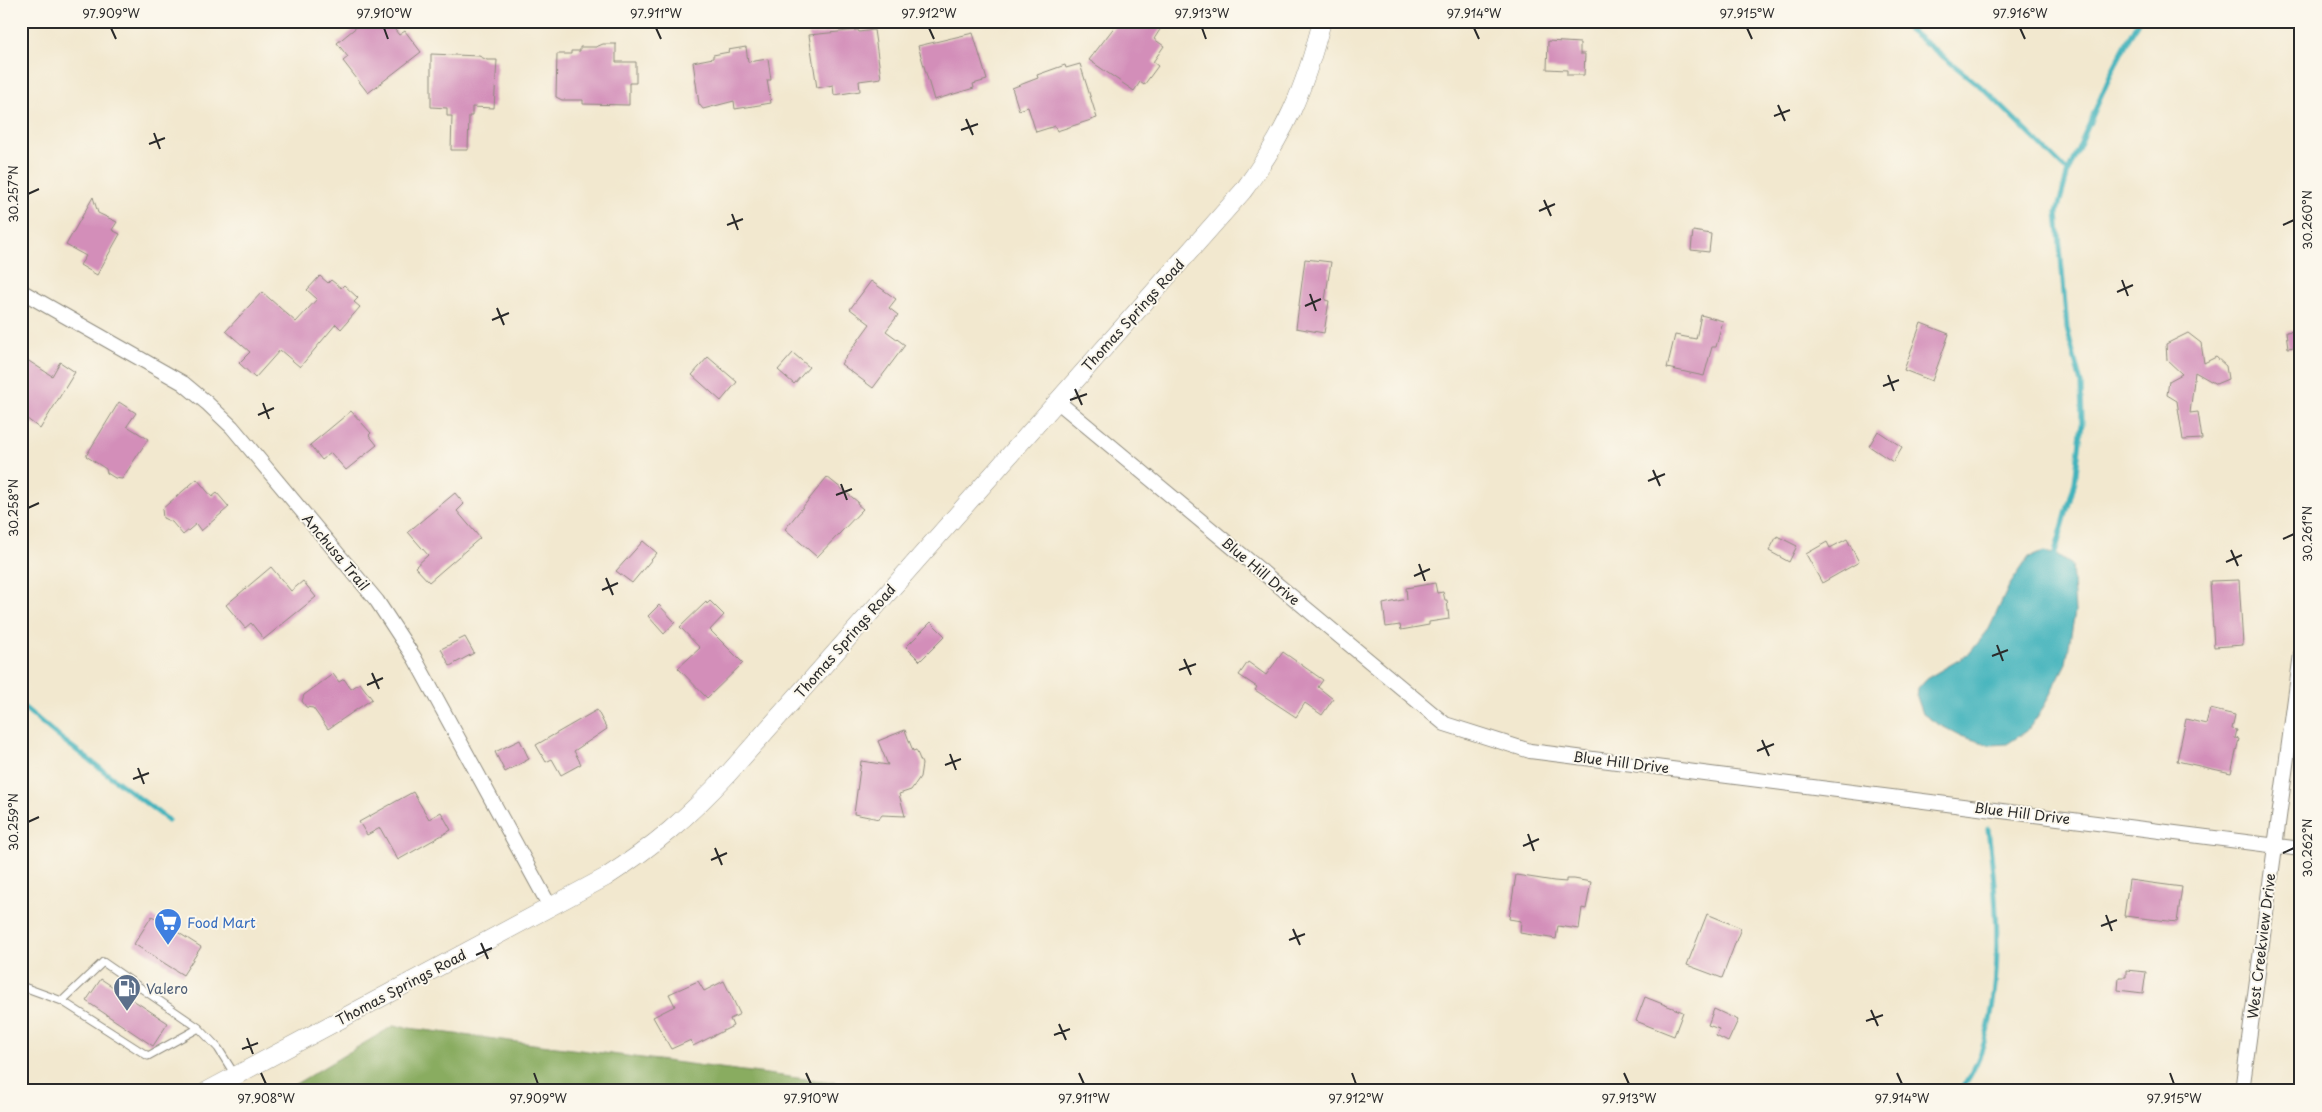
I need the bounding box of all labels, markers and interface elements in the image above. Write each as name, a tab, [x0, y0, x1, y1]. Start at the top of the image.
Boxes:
text: 97.909°W	[82, 4, 141, 22]
text: 97.910°W	[356, 4, 413, 22]
text: 97.911°W	[630, 4, 683, 22]
text: 97.912°W	[901, 4, 957, 22]
text: 97.913°W	[1175, 4, 1230, 22]
text: 97.914°W	[1447, 4, 1502, 22]
text: 97.915°W	[1719, 4, 1775, 22]
text: 97.916°W	[1992, 4, 2048, 22]
text: 30.257°N	[4, 165, 22, 223]
text: 30.260°N	[2298, 190, 2316, 250]
street label: Thomas Springs Road	[1077, 254, 1189, 376]
text: 30.258°N	[4, 479, 22, 537]
text: 30.261°N	[2298, 506, 2316, 562]
street label: Anchusa Trail	[298, 509, 374, 595]
street label: Blue Hill Drive	[1217, 532, 1305, 610]
street label: Thomas Springs Road	[790, 579, 900, 703]
street label: Blue Hill Drive	[1572, 746, 1670, 778]
text: 30.259°N	[4, 793, 22, 851]
street label: Blue Hill Drive	[1973, 797, 2071, 829]
text: 30.262°N	[2298, 819, 2316, 877]
street label: West Creekview Drive	[2242, 872, 2280, 1020]
supermarket icon: Food Mart	[153, 907, 183, 946]
place label: Food Mart	[187, 912, 256, 933]
street label: Thomas Springs Road	[332, 944, 470, 1030]
fuel station icon: Valero	[112, 973, 142, 1012]
place label: Valero	[146, 978, 188, 999]
text: 97.908°W	[237, 1089, 295, 1107]
text: 97.909°W	[509, 1089, 568, 1107]
text: 97.910°W	[783, 1089, 840, 1107]
text: 97.911°W	[1058, 1089, 1111, 1107]
text: 97.912°W	[1328, 1089, 1384, 1107]
text: 97.913°W	[1602, 1089, 1657, 1107]
text: 97.914°W	[1875, 1089, 1930, 1107]
text: 97.915°W	[2146, 1089, 2202, 1107]

